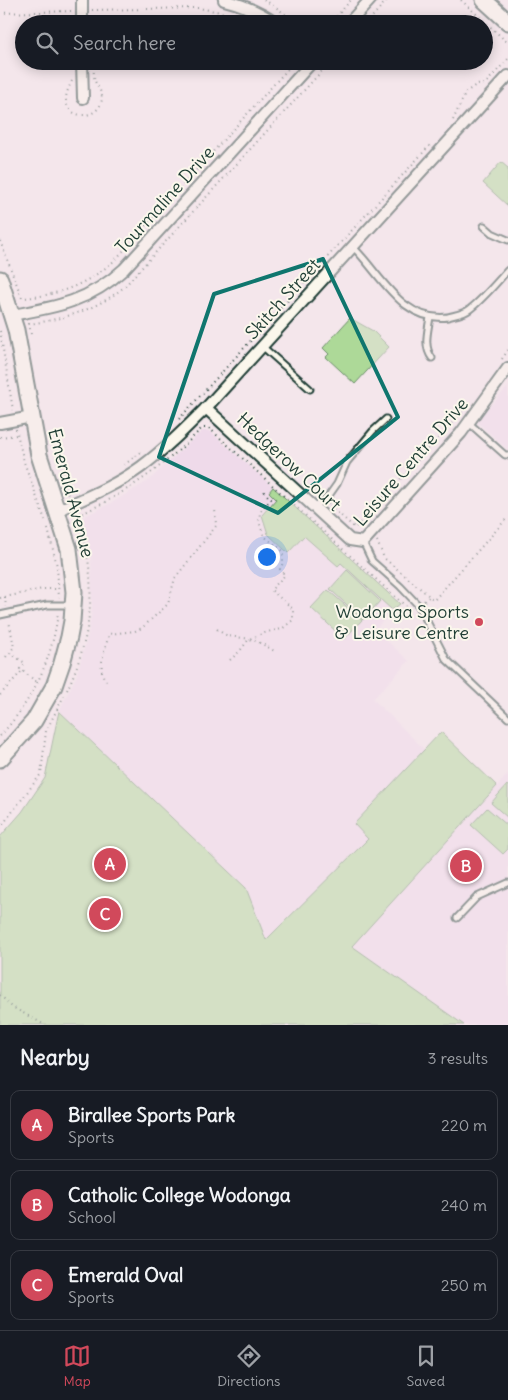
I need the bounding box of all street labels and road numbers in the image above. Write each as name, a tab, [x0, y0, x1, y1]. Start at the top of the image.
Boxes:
street label: Tourmaline Drive	[110, 141, 219, 258]
street label: Skitch Street	[240, 253, 325, 344]
street label: Leisure Centre Drive	[348, 393, 473, 531]
street label: Hedgerow Court	[232, 407, 346, 516]
street label: Emerald Avenue	[43, 426, 100, 560]

